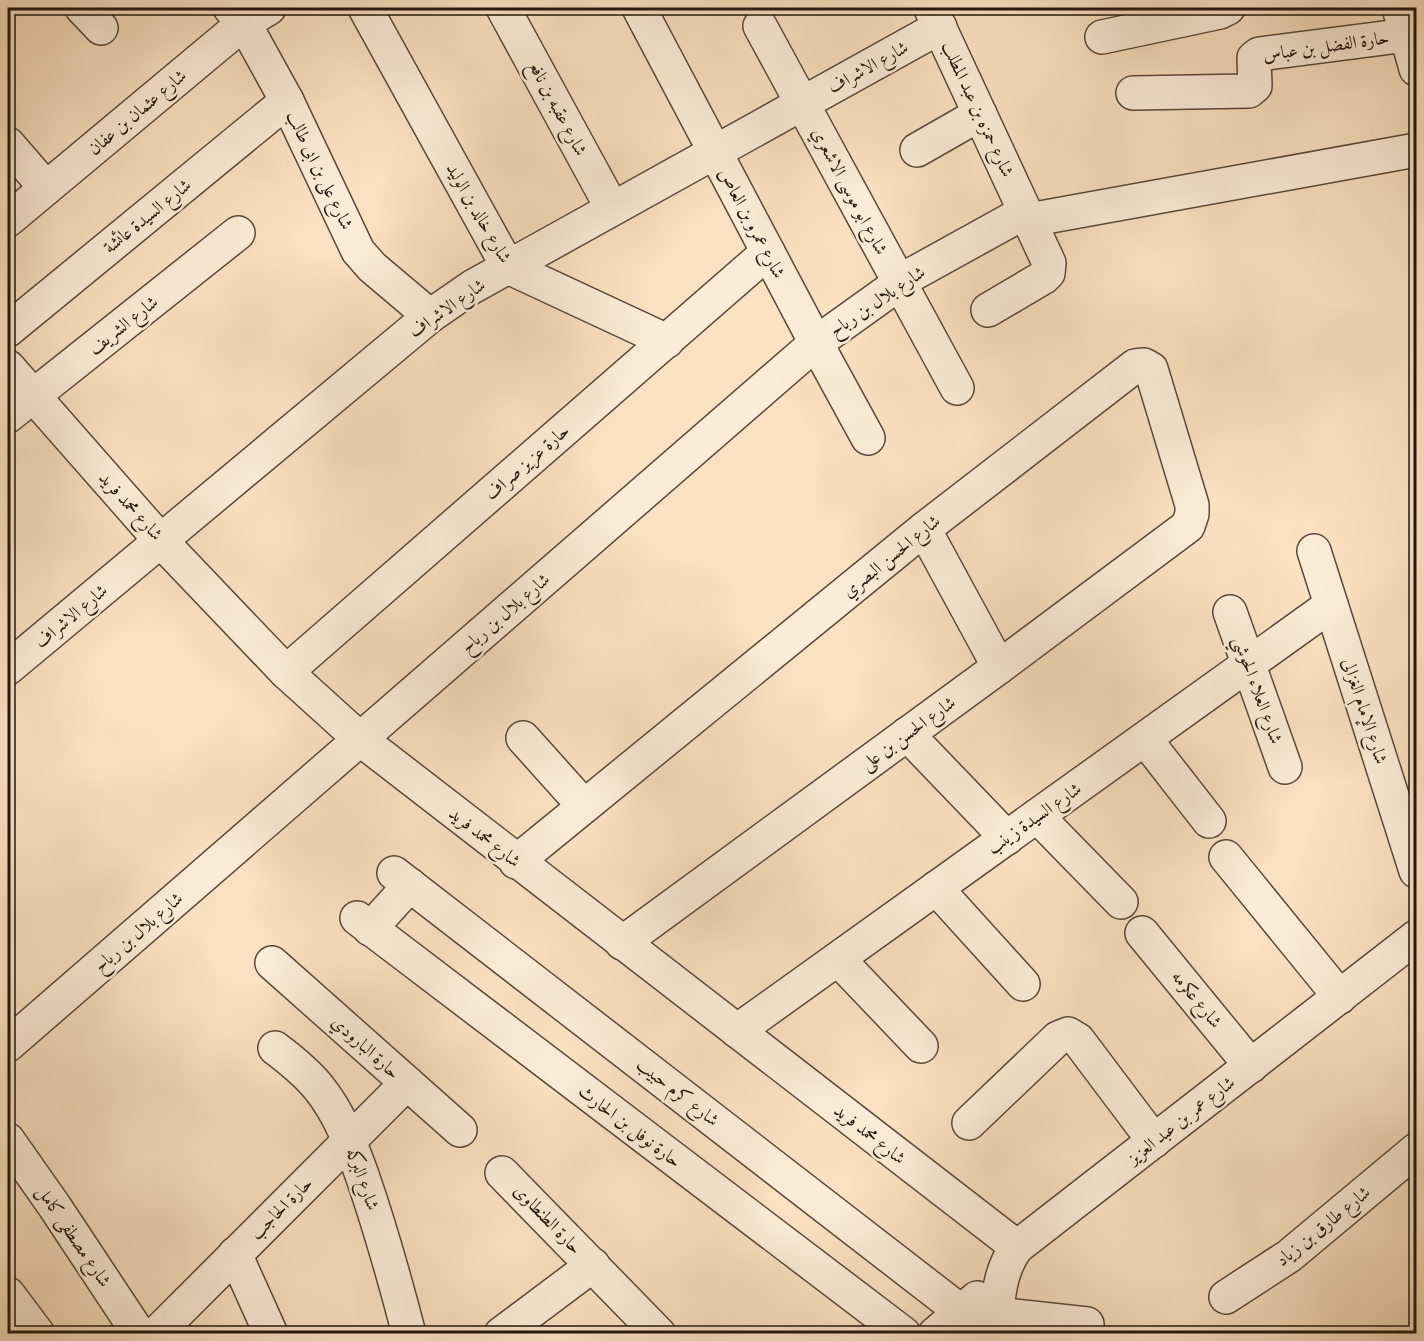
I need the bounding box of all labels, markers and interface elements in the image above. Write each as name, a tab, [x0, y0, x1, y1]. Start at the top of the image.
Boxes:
street label: حارة الفضل بن عباس	[1262, 27, 1391, 68]
street label: شارع الاشراف	[825, 37, 914, 102]
street label: شارع حمزه بن عبد المطلب	[933, 38, 1018, 182]
street label: شارع عقبه بن نافع	[519, 57, 591, 162]
street label: شارع عثمان بن عفان	[84, 65, 193, 163]
street label: شارع على بن ابى طالب	[278, 107, 357, 235]
street label: شارع ابو موسى الاشعري	[804, 124, 892, 260]
street label: شارع خالد بن الوليد	[438, 160, 516, 269]
street label: شارع عمرو بن العاص	[710, 164, 789, 284]
street label: شارع السيدة عائشة	[99, 175, 198, 261]
street label: شارع بلال بن رباح	[825, 262, 932, 345]
street label: شارع الاشراف	[405, 274, 492, 346]
street label: شارع الشريف	[84, 292, 165, 362]
street label: حارة عزيز صراف	[481, 420, 575, 506]
street label: شارع محمد فريد	[91, 468, 167, 548]
street label: شارع الحسن البصري	[838, 511, 947, 605]
street label: شارع بلال بن رباح	[457, 569, 557, 662]
street label: شارع الاشراف	[31, 580, 114, 656]
street label: شارع العلاء الحوشي	[1223, 634, 1287, 749]
street label: شارع الإمام الغزالى	[1333, 655, 1392, 768]
street label: شارع الحسن بن على	[857, 692, 962, 778]
street label: شارع السيدة زينب	[983, 778, 1088, 862]
street label: شارع محمد فريد	[442, 803, 525, 875]
street label: شارع بلال بن رباح	[90, 888, 190, 981]
street label: شارع عكرمه	[1164, 966, 1226, 1035]
street label: حارة البارودي	[325, 1011, 404, 1086]
street label: شارع كرم حبيب	[629, 1054, 723, 1135]
street label: شارع عمر بن عبد العزيز	[1122, 1072, 1242, 1173]
street label: حارة نوفل بن الحارث	[573, 1081, 685, 1174]
street label: شارع محمد فريد	[827, 1100, 910, 1172]
street label: شارع البركه	[338, 1145, 384, 1215]
street label: حارة الحاجب	[246, 1173, 318, 1245]
street label: حارة الطنطاوى	[508, 1180, 586, 1259]
street label: شارع مصطفى كامل	[29, 1182, 115, 1293]
street label: شارع طارق بن زياد	[1272, 1182, 1377, 1274]

